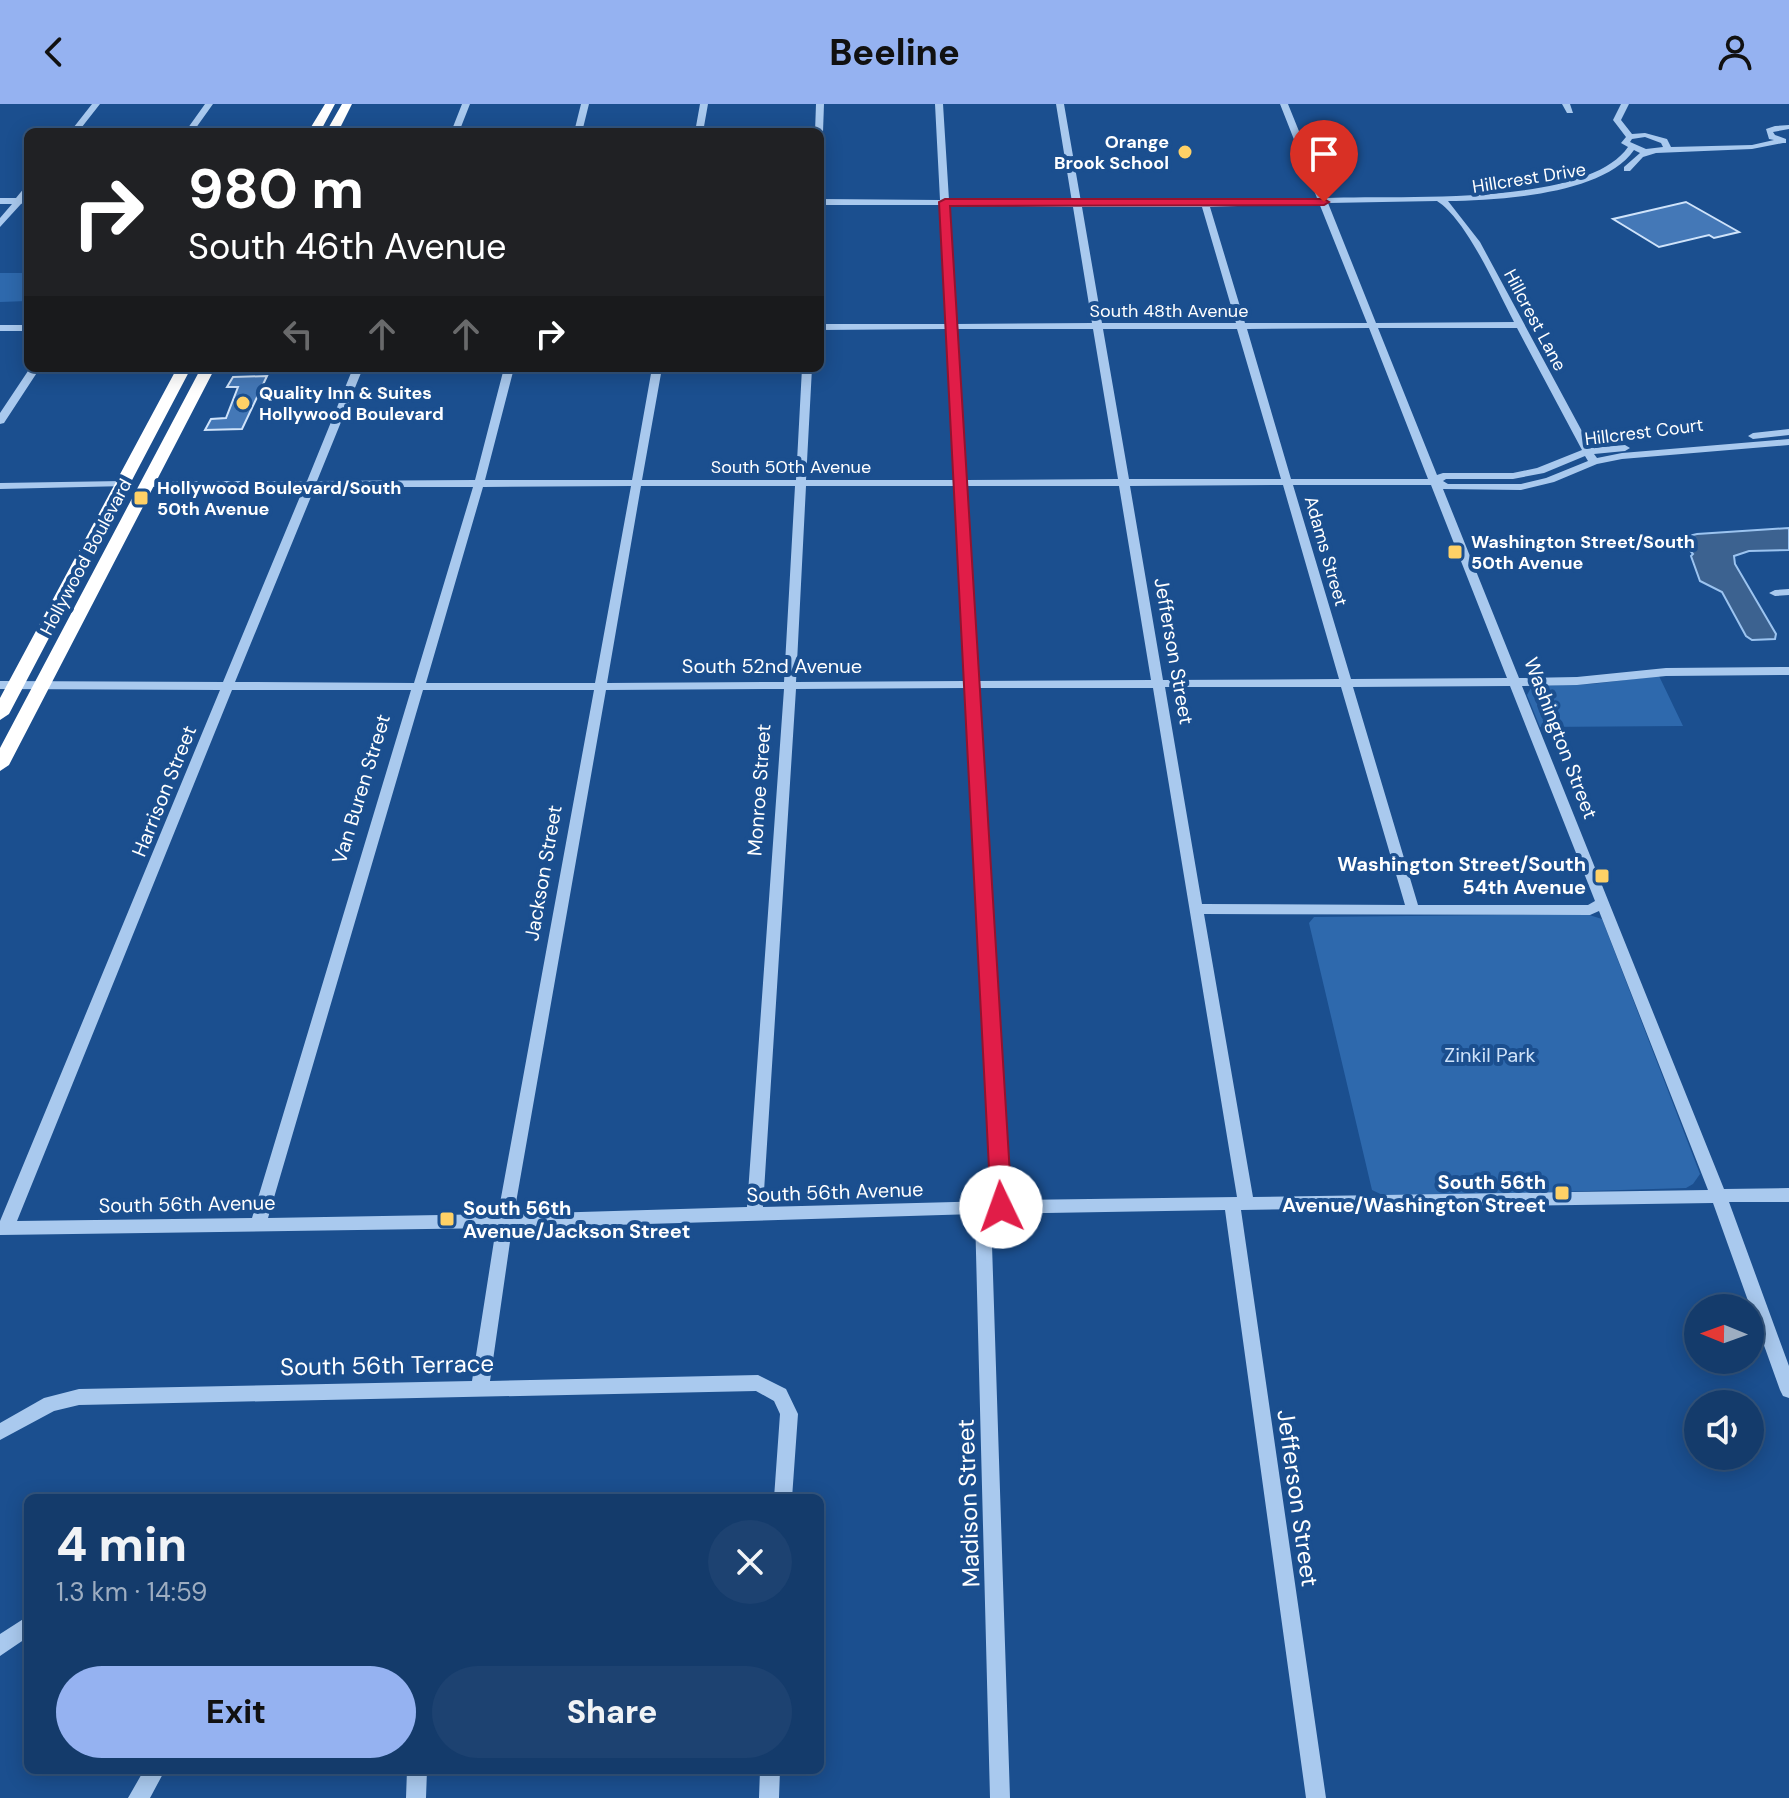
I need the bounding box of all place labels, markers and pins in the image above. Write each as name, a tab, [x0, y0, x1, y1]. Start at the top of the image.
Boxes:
pin	[1290, 120, 1358, 202]
place label: Orange Brook School	[1054, 130, 1169, 175]
marker: Orange Brook School	[1176, 143, 1194, 161]
place label: Quality Inn & Suites Hollywood Boulevard	[259, 381, 444, 426]
marker: Quality Inn & Suites Hollywood Boulevard	[234, 394, 252, 412]
place label: Hollywood Boulevard/South 50th Avenue	[157, 476, 401, 521]
marker: Hollywood Boulevard/South 50th Avenue	[132, 489, 150, 507]
place label: Washington Street/South 50th Avenue	[1471, 530, 1695, 575]
marker: Washington Street/South 50th Avenue	[1446, 543, 1464, 561]
place label: Washington Street/South 54th Avenue	[1337, 851, 1586, 900]
marker: Washington Street/South 54th Avenue	[1593, 867, 1611, 885]
place label: South 56th Avenue/Washington Street	[1282, 1169, 1546, 1218]
marker: South 56th Avenue/Washington Street	[1553, 1184, 1571, 1202]
place label: South 56th Avenue/Jackson Street	[463, 1195, 690, 1244]
marker: South 56th Avenue/Jackson Street	[438, 1210, 456, 1228]

